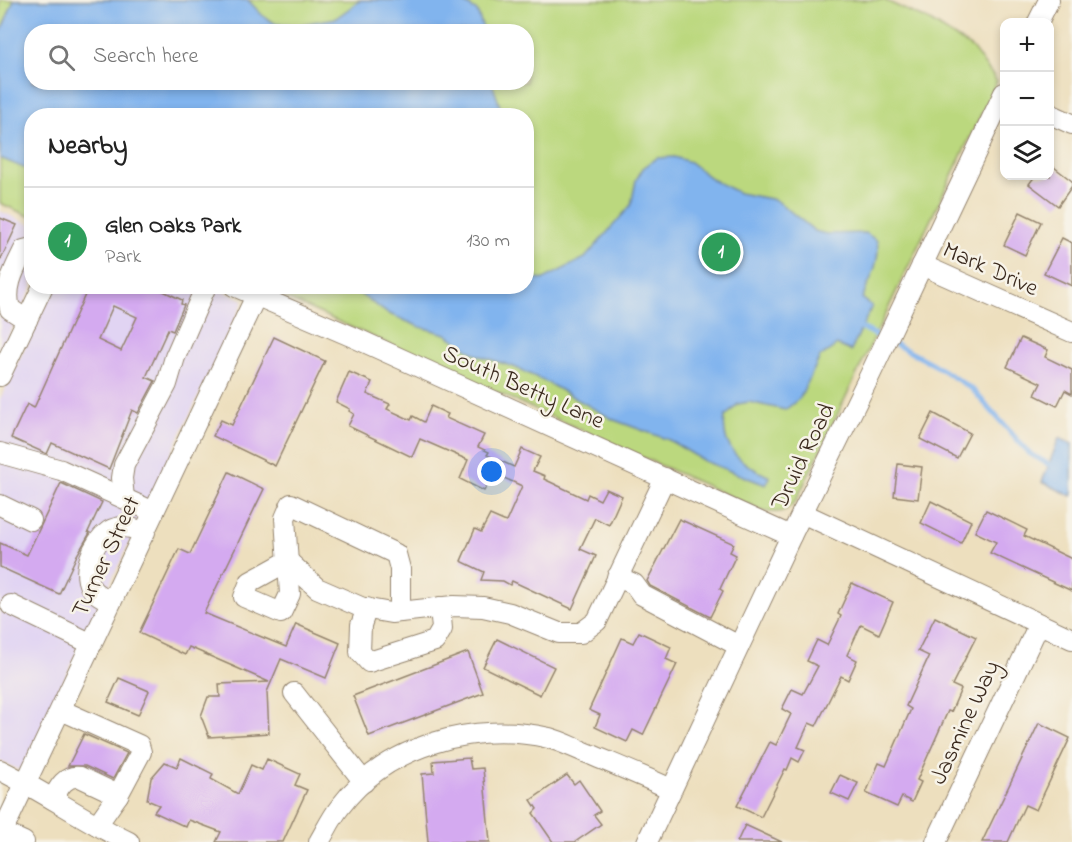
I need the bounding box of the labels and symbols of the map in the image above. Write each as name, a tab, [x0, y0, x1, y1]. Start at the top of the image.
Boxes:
pin: 1	[702, 230, 740, 274]
street label: Mark Drive	[936, 234, 1044, 307]
street label: South Betty Lane	[436, 337, 610, 441]
street label: Druid Road	[763, 397, 845, 517]
your location	[477, 457, 506, 486]
street label: Turner Street	[64, 491, 151, 623]
street label: Jasmine Way	[922, 655, 1011, 791]

